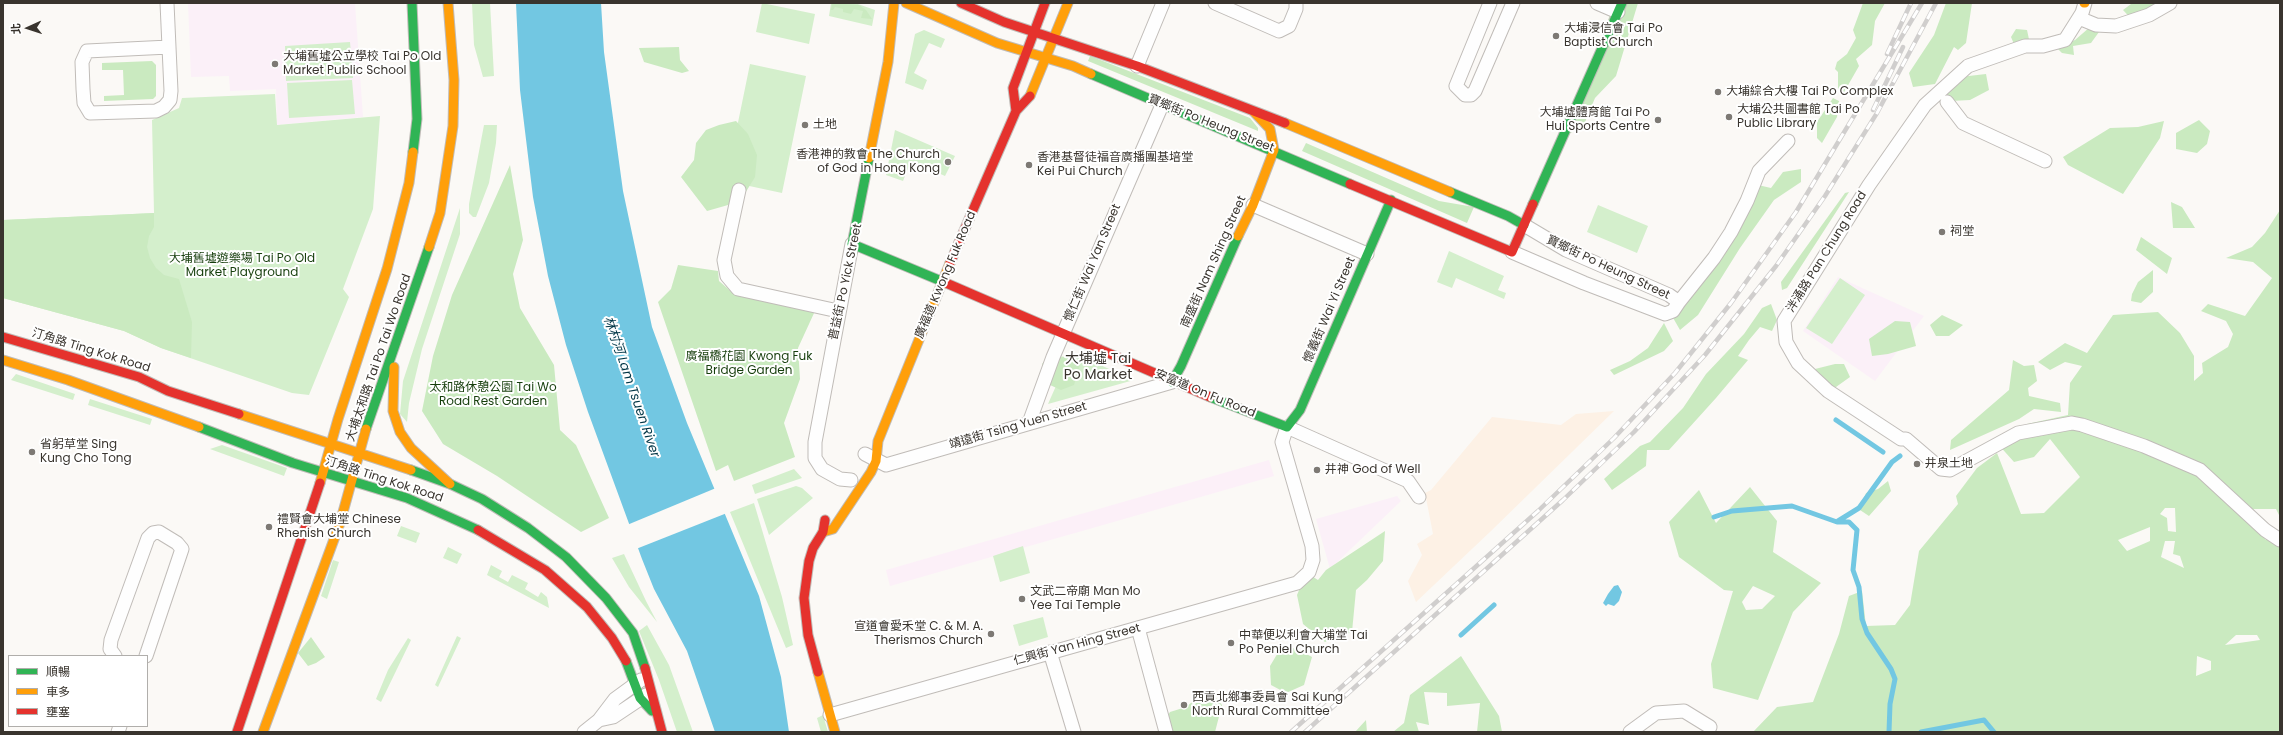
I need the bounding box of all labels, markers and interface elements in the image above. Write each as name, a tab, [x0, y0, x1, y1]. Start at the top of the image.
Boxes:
north arrow	[8, 8, 48, 48]
place label: 大埔浸信會 Tai Po Baptist Church	[1564, 22, 1663, 50]
text: 北	[8, 23, 24, 35]
marker: 大埔浸信會 Tai Po Baptist Church	[1551, 31, 1561, 41]
place label: 大埔舊墟公立學校 Tai Po Old Market Public School	[283, 50, 441, 78]
marker: 大埔舊墟公立學校 Tai Po Old Market Public School	[270, 59, 280, 69]
place label: 大埔綜合大樓 Tai Po Complex	[1726, 85, 1893, 99]
marker: 大埔綜合大樓 Tai Po Complex	[1713, 87, 1723, 97]
street label: 寶鄉街 Po Heung Street	[1146, 92, 1276, 156]
place label: 大埔公共圖書館 Tai Po Public Library	[1737, 103, 1860, 131]
place label: 大埔墟體育館 Tai Po Hui Sports Centre	[1539, 106, 1650, 134]
marker: 大埔公共圖書館 Tai Po Public Library	[1724, 112, 1734, 122]
marker: 大埔墟體育館 Tai Po Hui Sports Centre	[1653, 115, 1663, 125]
place label: 土地	[813, 118, 837, 132]
marker: 土地	[800, 120, 810, 130]
place label: 香港神的教會 The Church of God in Hong Kong	[796, 148, 940, 176]
place label: 香港基督徒福音廣播團基培堂 Kei Pui Church	[1037, 151, 1193, 179]
marker: 香港神的教會 The Church of God in Hong Kong	[943, 157, 953, 167]
marker: 香港基督徒福音廣播團基培堂 Kei Pui Church	[1024, 160, 1034, 170]
street label: 泮涌路 Pan Chung Road	[1784, 189, 1870, 315]
street label: 南盛街 Nam Shing Street	[1178, 194, 1250, 330]
street label: 懷仁街 Wai Yan Street	[1062, 202, 1124, 324]
street label: 廣福道 Kwong Fuk Road	[913, 209, 979, 341]
street label: 普益街 Po Yick Street	[827, 222, 865, 342]
place label: 祠堂	[1950, 225, 1974, 239]
marker: 祠堂	[1937, 227, 1947, 237]
street label: 寶鄉街 Po Heung Street	[1544, 233, 1672, 303]
park label: 大埔舊墟遊樂場 Tai Po Old Market Playground	[169, 252, 315, 280]
street label: 懷義街 Wai Yi Street	[1301, 255, 1359, 365]
street label: 大埔太和路 Tai Po Tai Wo Road	[343, 272, 415, 444]
water label: 林村河 Lam Tsuen River	[599, 314, 663, 460]
street label: 汀角路 Ting Kok Road	[30, 326, 152, 376]
park label: 廣福橋花園 Kwong Fuk Bridge Garden	[686, 350, 812, 378]
district label: 大埔墟 Tai Po Market	[1059, 351, 1137, 384]
street label: 安富道 On Fu Road	[1152, 367, 1258, 421]
park label: 太和路休憩公園 Tai Wo Road Rest Garden	[429, 381, 557, 409]
street label: 靖遠街 Tsing Yuen Street	[948, 400, 1088, 452]
place label: 省躬草堂 Sing Kung Cho Tong	[40, 438, 132, 466]
marker: 省躬草堂 Sing Kung Cho Tong	[27, 447, 37, 457]
street label: 汀角路 Ting Kok Road	[323, 454, 445, 506]
place label: 井泉土地	[1925, 457, 1973, 471]
marker: 井泉土地	[1912, 459, 1922, 469]
place label: 井神 God of Well	[1325, 463, 1420, 477]
marker: 井神 God of Well	[1312, 465, 1322, 475]
place label: 禮賢會大埔堂 Chinese Rhenish Church	[277, 513, 401, 541]
marker: 禮賢會大埔堂 Chinese Rhenish Church	[264, 522, 274, 532]
place label: 文武二帝廟 Man Mo Yee Tai Temple	[1030, 585, 1141, 613]
marker: 文武二帝廟 Man Mo Yee Tai Temple	[1017, 594, 1027, 604]
place label: 宣道會愛禾堂 C. & M. A. Therismos Church	[854, 620, 983, 648]
street label: 仁興街 Yan Hing Street	[1012, 621, 1142, 669]
marker: 宣道會愛禾堂 C. & M. A. Therismos Church	[986, 629, 996, 639]
place label: 中華便以利會大埔堂 Tai Po Peniel Church	[1239, 629, 1368, 657]
marker: 中華便以利會大埔堂 Tai Po Peniel Church	[1226, 638, 1236, 648]
legend	[8, 655, 148, 727]
text: 順暢	[46, 663, 70, 680]
text: 車多	[46, 683, 70, 700]
place label: 西貢北鄉事委員會 Sai Kung North Rural Committee	[1192, 691, 1343, 719]
marker: 西貢北鄉事委員會 Sai Kung North Rural Committee	[1179, 700, 1189, 710]
text: 壅塞	[46, 703, 70, 720]

